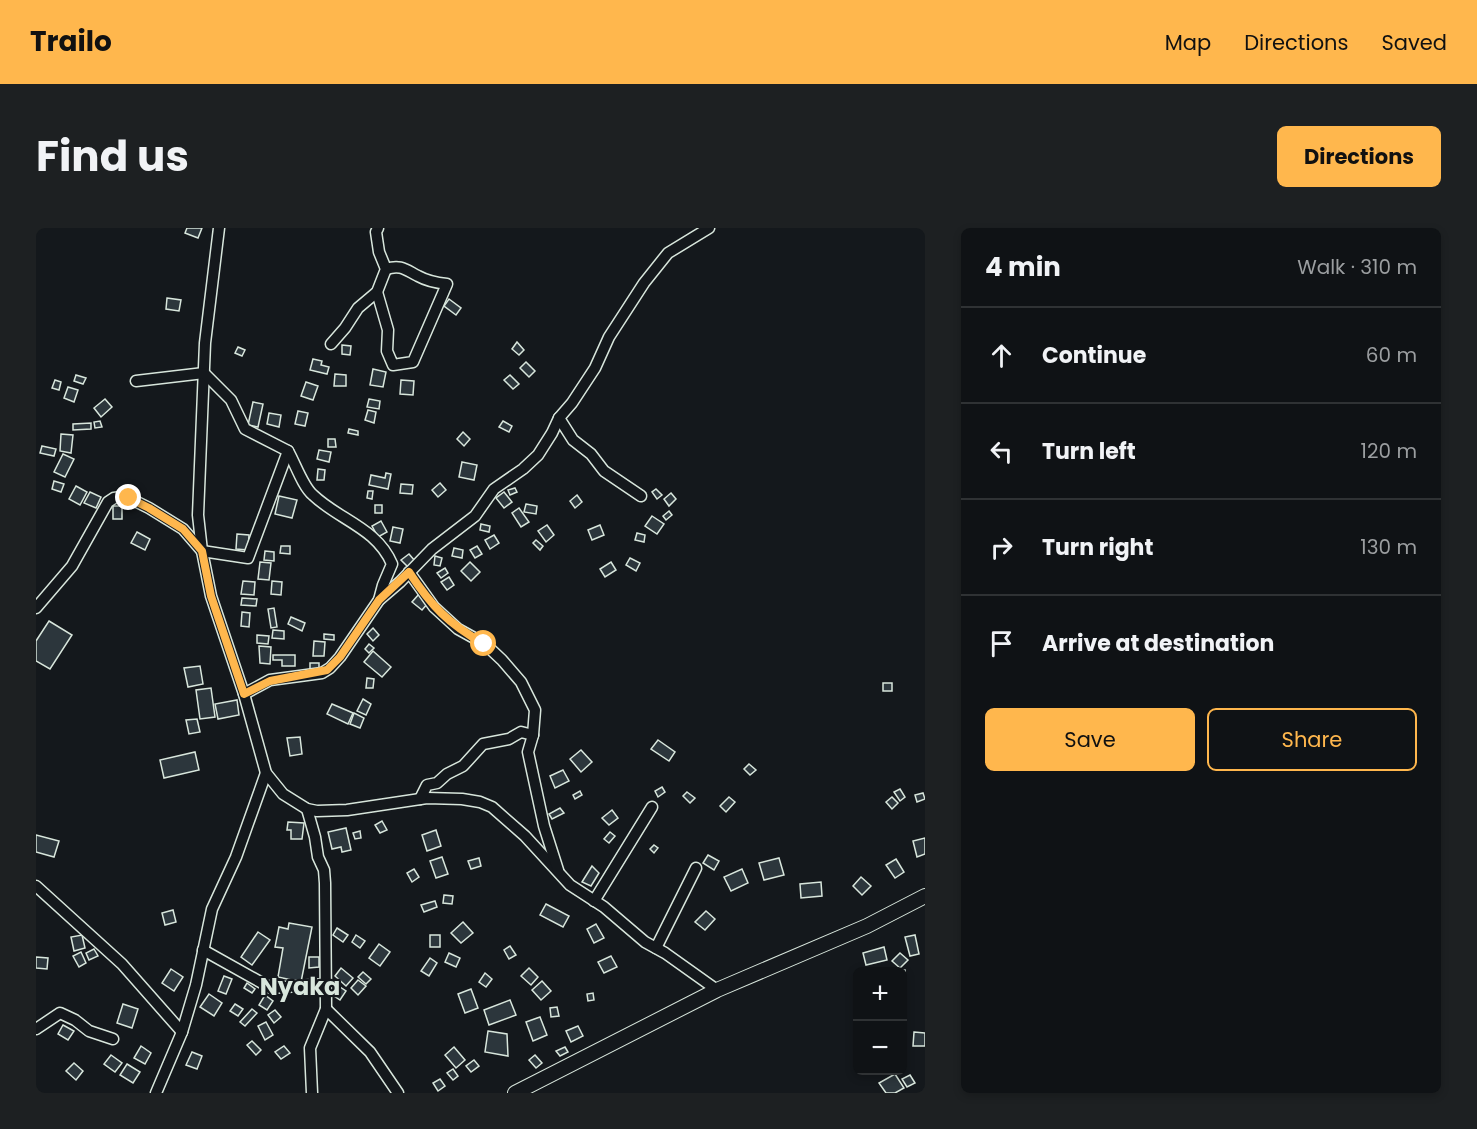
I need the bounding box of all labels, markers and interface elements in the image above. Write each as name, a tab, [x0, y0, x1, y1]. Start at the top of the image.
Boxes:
text: Trailo	[30, 22, 112, 61]
text: Map	[1165, 28, 1211, 57]
text: Directions	[1244, 28, 1348, 57]
text: Saved	[1381, 28, 1447, 57]
button: Directions	[1277, 126, 1441, 187]
text: Find us	[36, 127, 189, 186]
text: 4 min	[985, 249, 1061, 285]
text: Walk · 310 m	[1297, 253, 1417, 281]
icon: ahead	[985, 339, 1018, 372]
text: Continue	[1042, 340, 1146, 371]
text: 60 m	[1366, 341, 1417, 369]
icon: left	[985, 435, 1018, 468]
text: Turn left	[1042, 436, 1136, 467]
text: 120 m	[1361, 437, 1417, 465]
route end	[115, 484, 141, 510]
icon: right	[985, 531, 1018, 564]
text: Turn right	[1042, 532, 1153, 563]
text: 130 m	[1360, 533, 1417, 561]
icon: arrive	[985, 627, 1018, 660]
text: Arrive at destination	[1042, 628, 1274, 659]
route start	[470, 630, 496, 656]
button: Save	[985, 708, 1195, 771]
button: Share	[1207, 708, 1417, 771]
map controls	[853, 967, 907, 1075]
button: +	[853, 967, 907, 1021]
district label: Nyaka	[260, 970, 340, 1003]
button: −	[853, 1021, 907, 1075]

